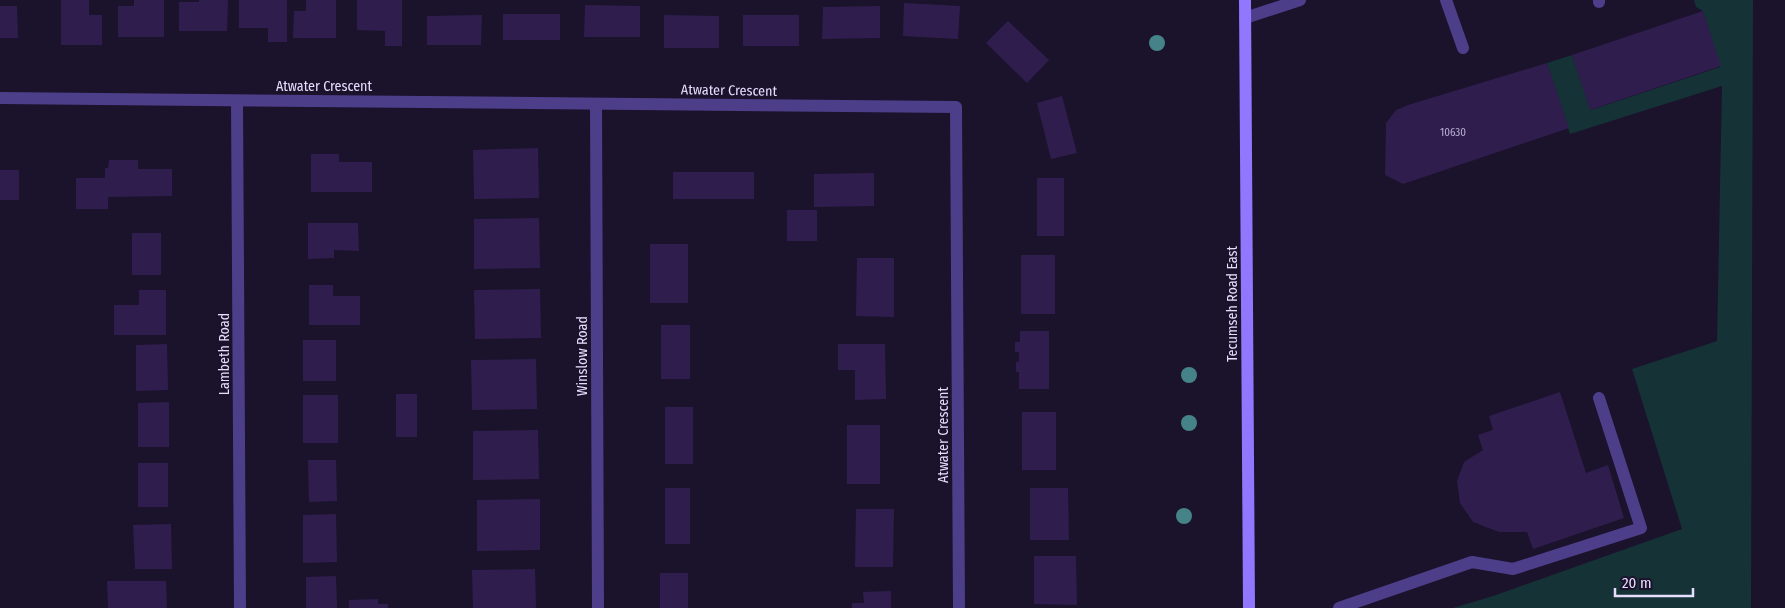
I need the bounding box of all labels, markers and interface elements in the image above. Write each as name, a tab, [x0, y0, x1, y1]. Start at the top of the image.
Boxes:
street label: Atwater Crescent	[276, 78, 372, 95]
street label: Atwater Crescent	[681, 81, 778, 100]
house number: 10630	[1440, 126, 1466, 139]
street label: Tecumseh Road East	[1224, 245, 1241, 362]
street label: Lambeth Road	[216, 313, 233, 395]
street label: Winslow Road	[574, 316, 591, 396]
street label: Atwater Crescent	[935, 387, 952, 483]
scale bar	[1615, 566, 1692, 598]
text: 20 m	[1622, 574, 1652, 592]

